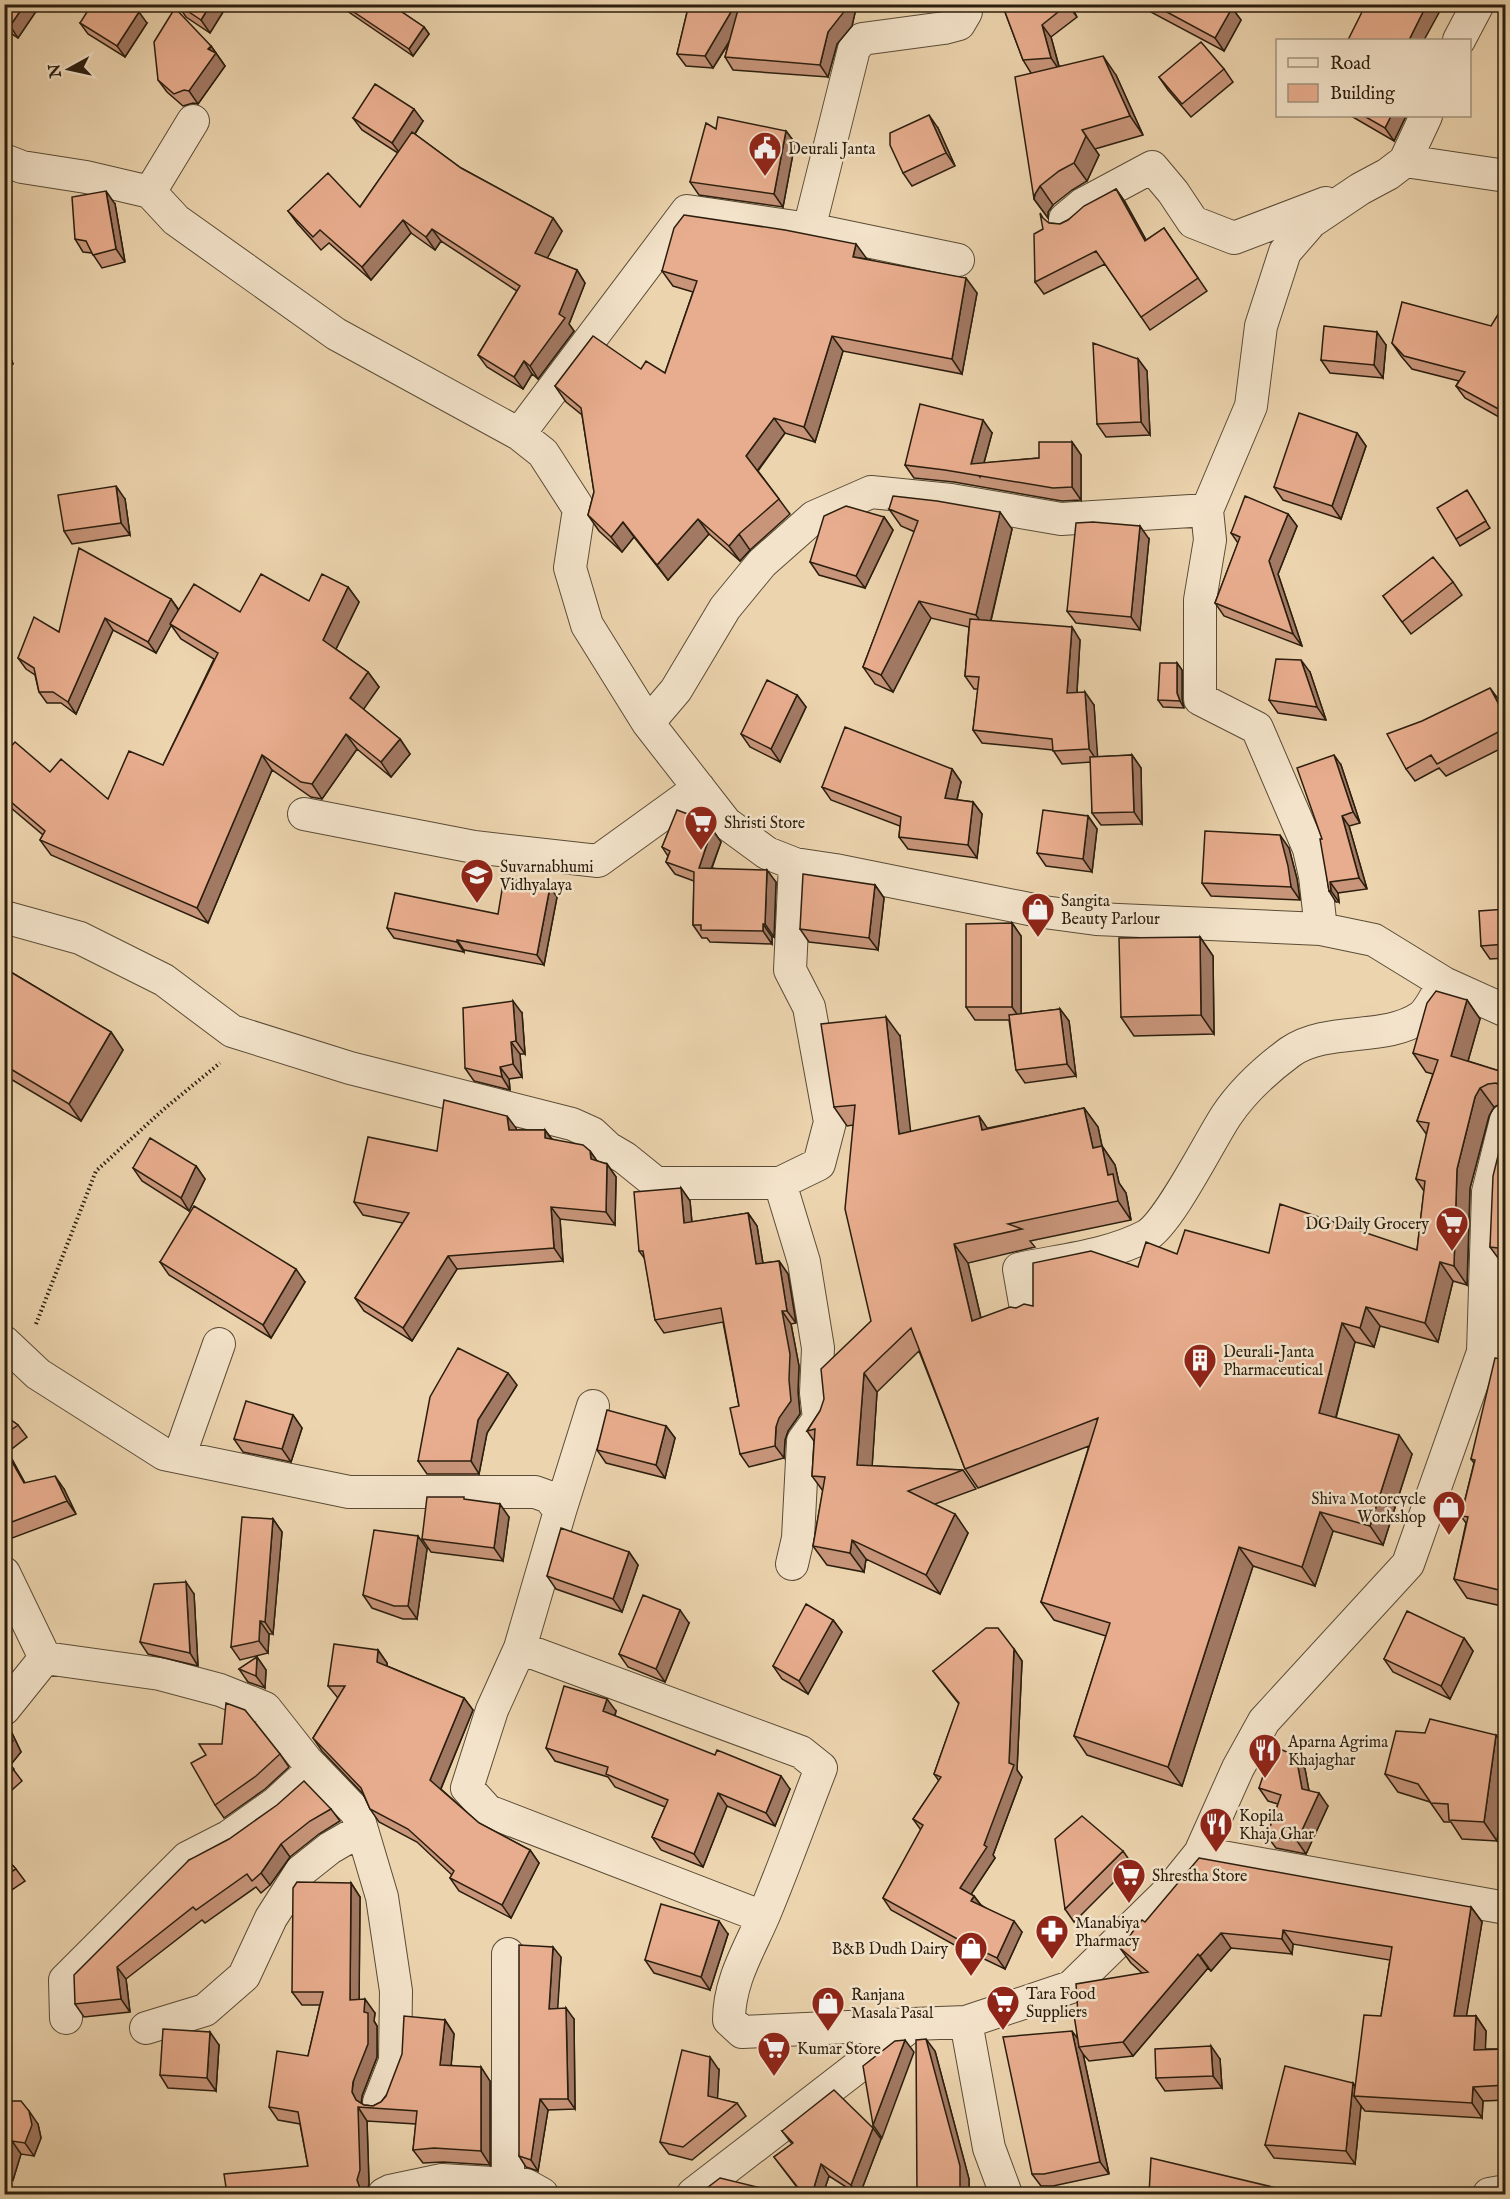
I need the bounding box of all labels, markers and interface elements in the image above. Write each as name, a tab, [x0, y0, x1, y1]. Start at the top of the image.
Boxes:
north arrow	[39, 39, 99, 99]
legend	[1276, 39, 1471, 117]
text: Road	[1330, 53, 1371, 76]
text: N	[45, 62, 67, 80]
text: Building	[1330, 83, 1395, 106]
public building icon: Deurali Janta	[747, 130, 783, 177]
place label: Deurali Janta	[788, 140, 875, 160]
supermarket icon: Shristi Store	[683, 804, 719, 851]
place label: Shristi Store	[724, 814, 805, 834]
school or university icon: Suvarnabhumi Vidhyalaya	[459, 857, 495, 904]
place label: Suvarnabhumi Vidhyalaya	[499, 858, 594, 896]
shop icon: Sangita Beauty Parlour	[1020, 891, 1056, 938]
place label: Sangita Beauty Parlour	[1061, 892, 1160, 930]
supermarket icon: DG Daily Grocery	[1434, 1205, 1470, 1252]
place label: DG Daily Grocery	[1305, 1215, 1429, 1235]
building icon: Deurali-Janta Pharmaceutical	[1182, 1342, 1218, 1389]
place label: Deurali-Janta Pharmaceutical	[1223, 1343, 1324, 1381]
shop icon: Shiva Motorcycle Workshop	[1431, 1489, 1467, 1536]
place label: Shiva Motorcycle Workshop	[1311, 1490, 1426, 1528]
restaurant icon: Aparna Agrima Khajaghar	[1247, 1732, 1283, 1779]
place label: Aparna Agrima Khajaghar	[1287, 1733, 1388, 1771]
restaurant icon: Kopila Khaja Ghar	[1198, 1806, 1234, 1853]
place label: Kopila Khaja Ghar	[1239, 1807, 1314, 1845]
supermarket icon: Shrestha Store	[1111, 1857, 1147, 1904]
place label: Shrestha Store	[1152, 1867, 1247, 1887]
pharmacy icon: Manabiya Pharmacy	[1034, 1913, 1070, 1960]
place label: Manabiya Pharmacy	[1075, 1914, 1140, 1952]
shop icon: B&B Dudh Dairy	[953, 1930, 989, 1977]
place label: B&B Dudh Dairy	[832, 1940, 948, 1960]
supermarket icon: Tara Food Suppliers	[985, 1984, 1021, 2031]
shop icon: Ranjana Masala Pasal	[810, 1985, 846, 2032]
place label: Tara Food Suppliers	[1026, 1985, 1096, 2023]
place label: Ranjana Masala Pasal	[851, 1986, 934, 2024]
supermarket icon: Kumar Store	[756, 2030, 792, 2077]
place label: Kumar Store	[797, 2040, 881, 2060]

